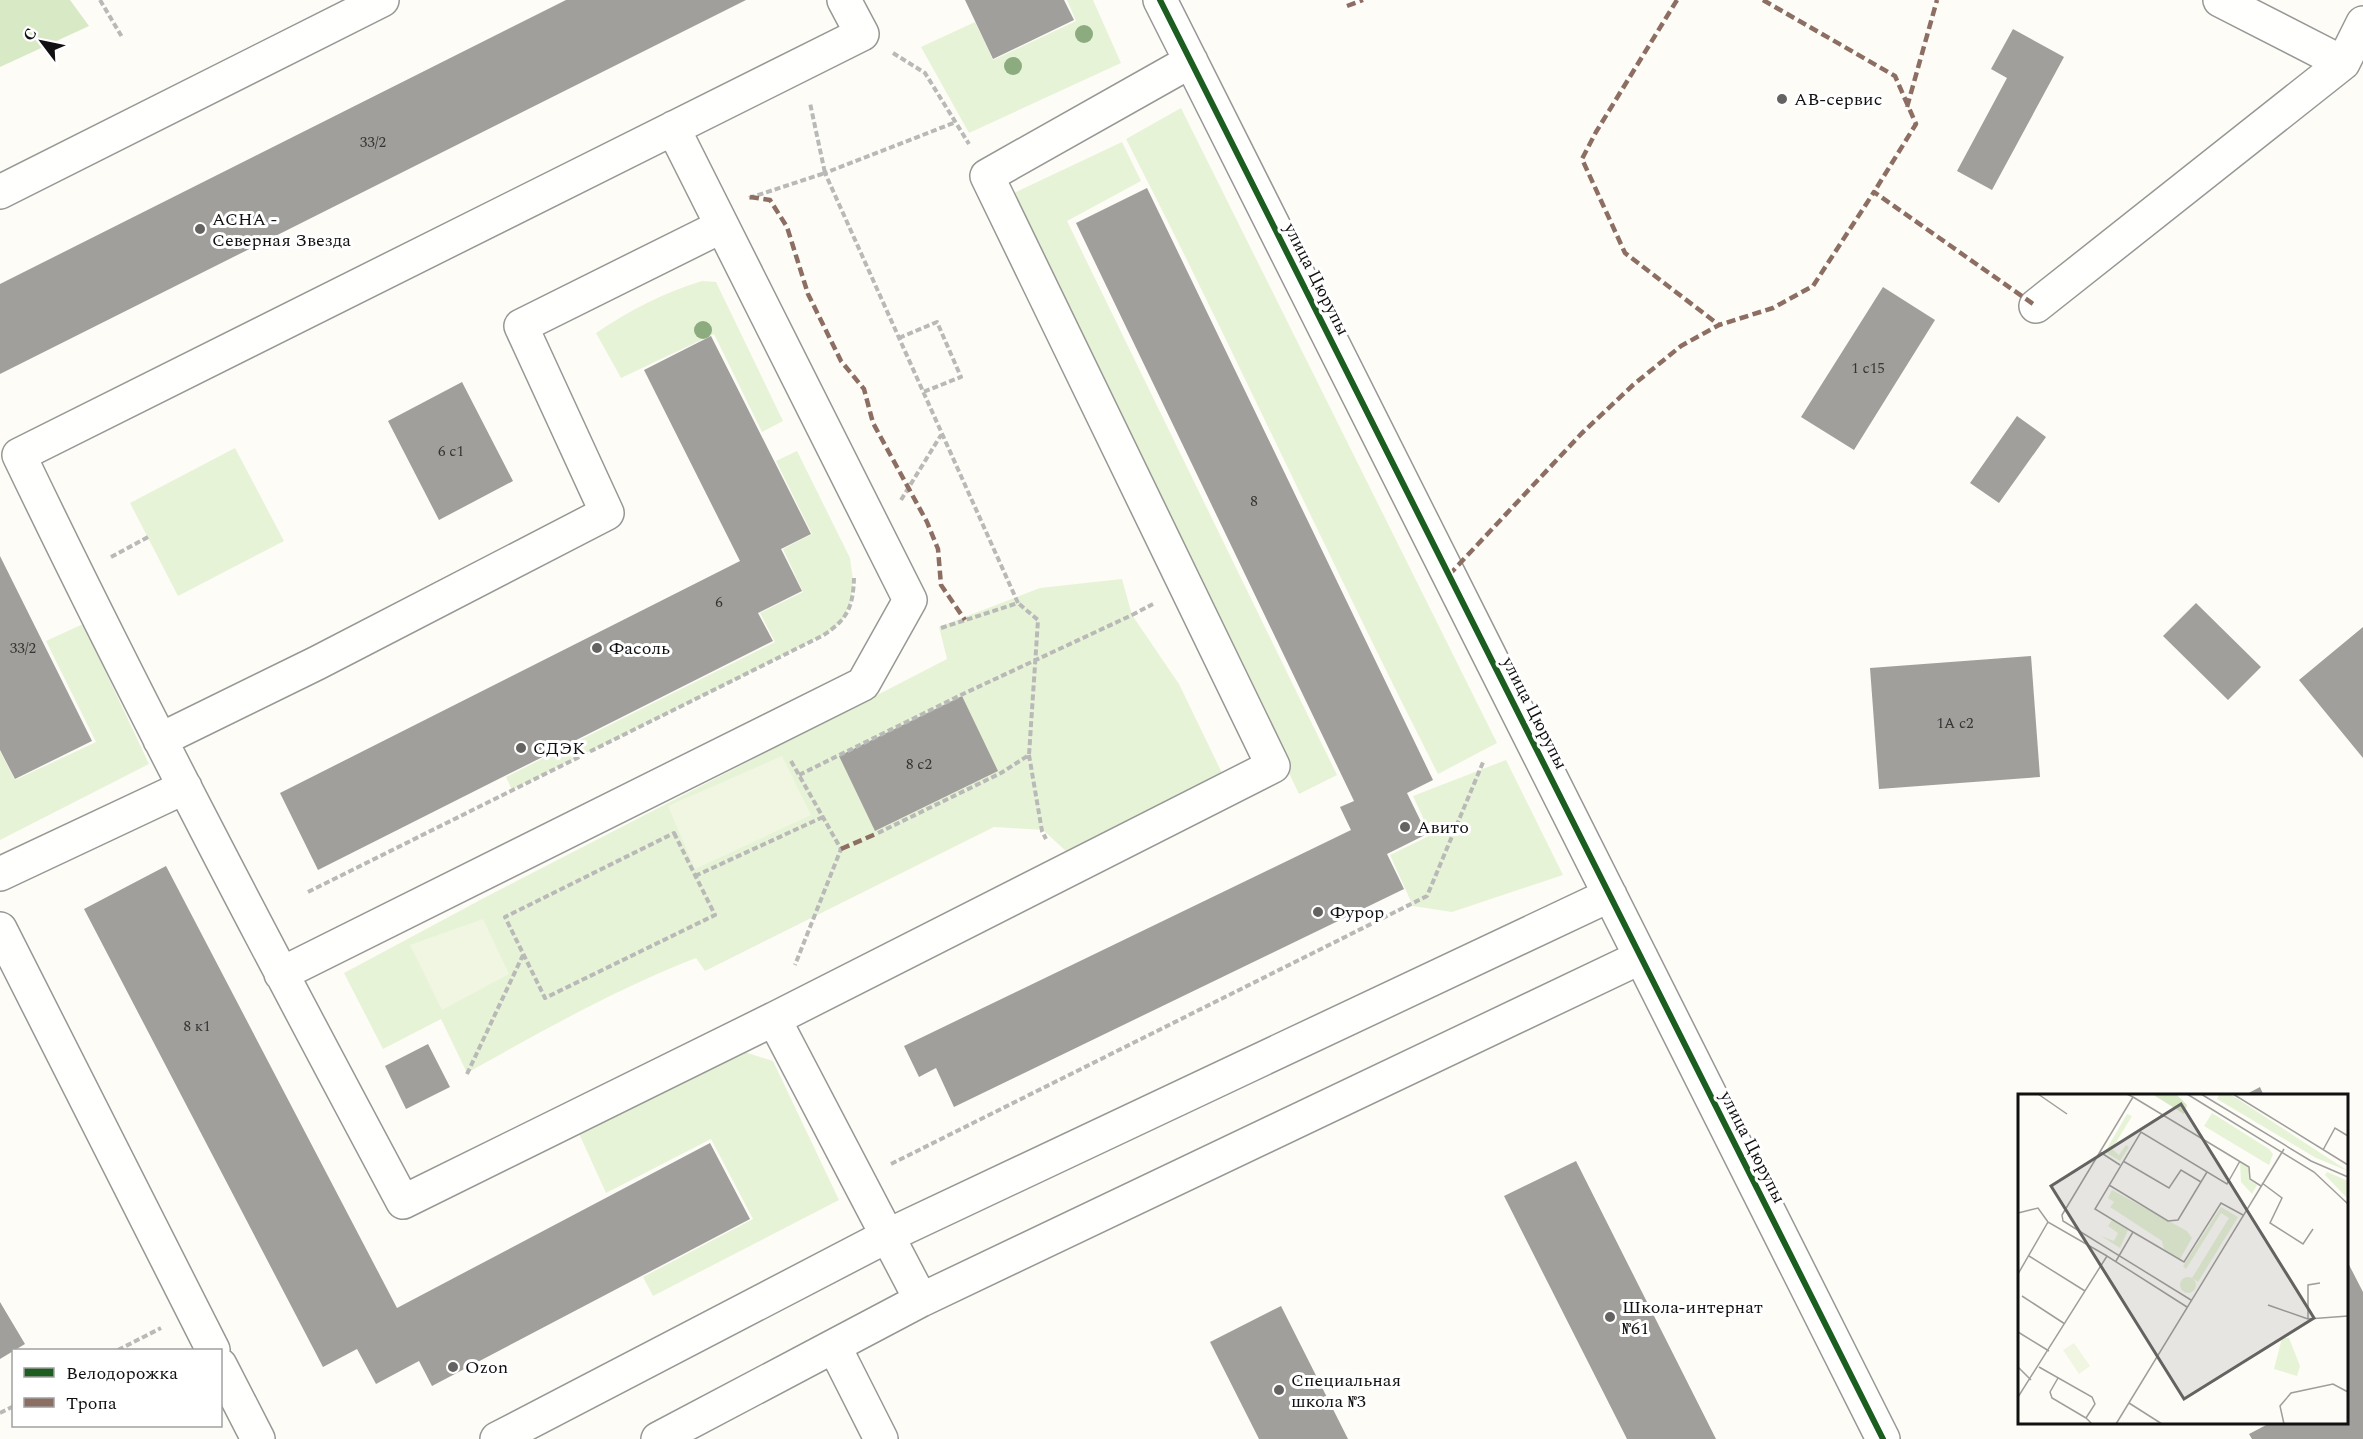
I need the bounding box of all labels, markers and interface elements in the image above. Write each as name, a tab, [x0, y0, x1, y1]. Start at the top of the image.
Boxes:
north arrow	[12, 12, 72, 72]
text: С	[17, 23, 43, 46]
place label: АВ-сервис	[1794, 86, 1882, 113]
marker: АВ-сервис	[1775, 92, 1789, 106]
house number: 33/2	[360, 131, 386, 154]
place label: АСНА - Северная Звезда	[212, 206, 351, 254]
street label: улица Цюрупы	[1276, 217, 1357, 340]
marker: АСНА - Северная Звезда	[193, 222, 207, 236]
house number: 1 с15	[1851, 357, 1885, 380]
house number: 6 с1	[438, 440, 464, 463]
house number: 8	[1250, 490, 1258, 513]
house number: 6	[715, 591, 723, 614]
place label: Фасоль	[609, 635, 670, 662]
house number: 33/2	[10, 637, 36, 660]
marker: Фасоль	[590, 641, 604, 655]
street label: улица Цюрупы	[1494, 651, 1575, 774]
house number: 1А с2	[1936, 712, 1974, 735]
place label: СДЭК	[533, 735, 585, 762]
marker: СДЭК	[514, 741, 528, 755]
house number: 8 с2	[906, 753, 932, 776]
place label: Авито	[1417, 814, 1469, 841]
marker: Авито	[1398, 820, 1412, 834]
place label: Фурор	[1330, 899, 1384, 926]
marker: Фурор	[1311, 905, 1325, 919]
house number: 8 к1	[183, 1015, 211, 1038]
street label: улица Цюрупы	[1712, 1085, 1793, 1208]
inset map	[2018, 1094, 2348, 1424]
place label: Школа-интернат №61	[1622, 1294, 1763, 1342]
marker: Школа-интернат №61	[1603, 1310, 1617, 1324]
legend	[12, 1349, 222, 1427]
place label: Ozon	[465, 1354, 508, 1381]
text: Велодорожка	[66, 1360, 178, 1387]
marker: Ozon	[446, 1360, 460, 1374]
place label: Специальная школа №3	[1291, 1367, 1401, 1415]
marker: Специальная школа №3	[1272, 1383, 1286, 1397]
text: Тропа	[66, 1390, 117, 1417]

